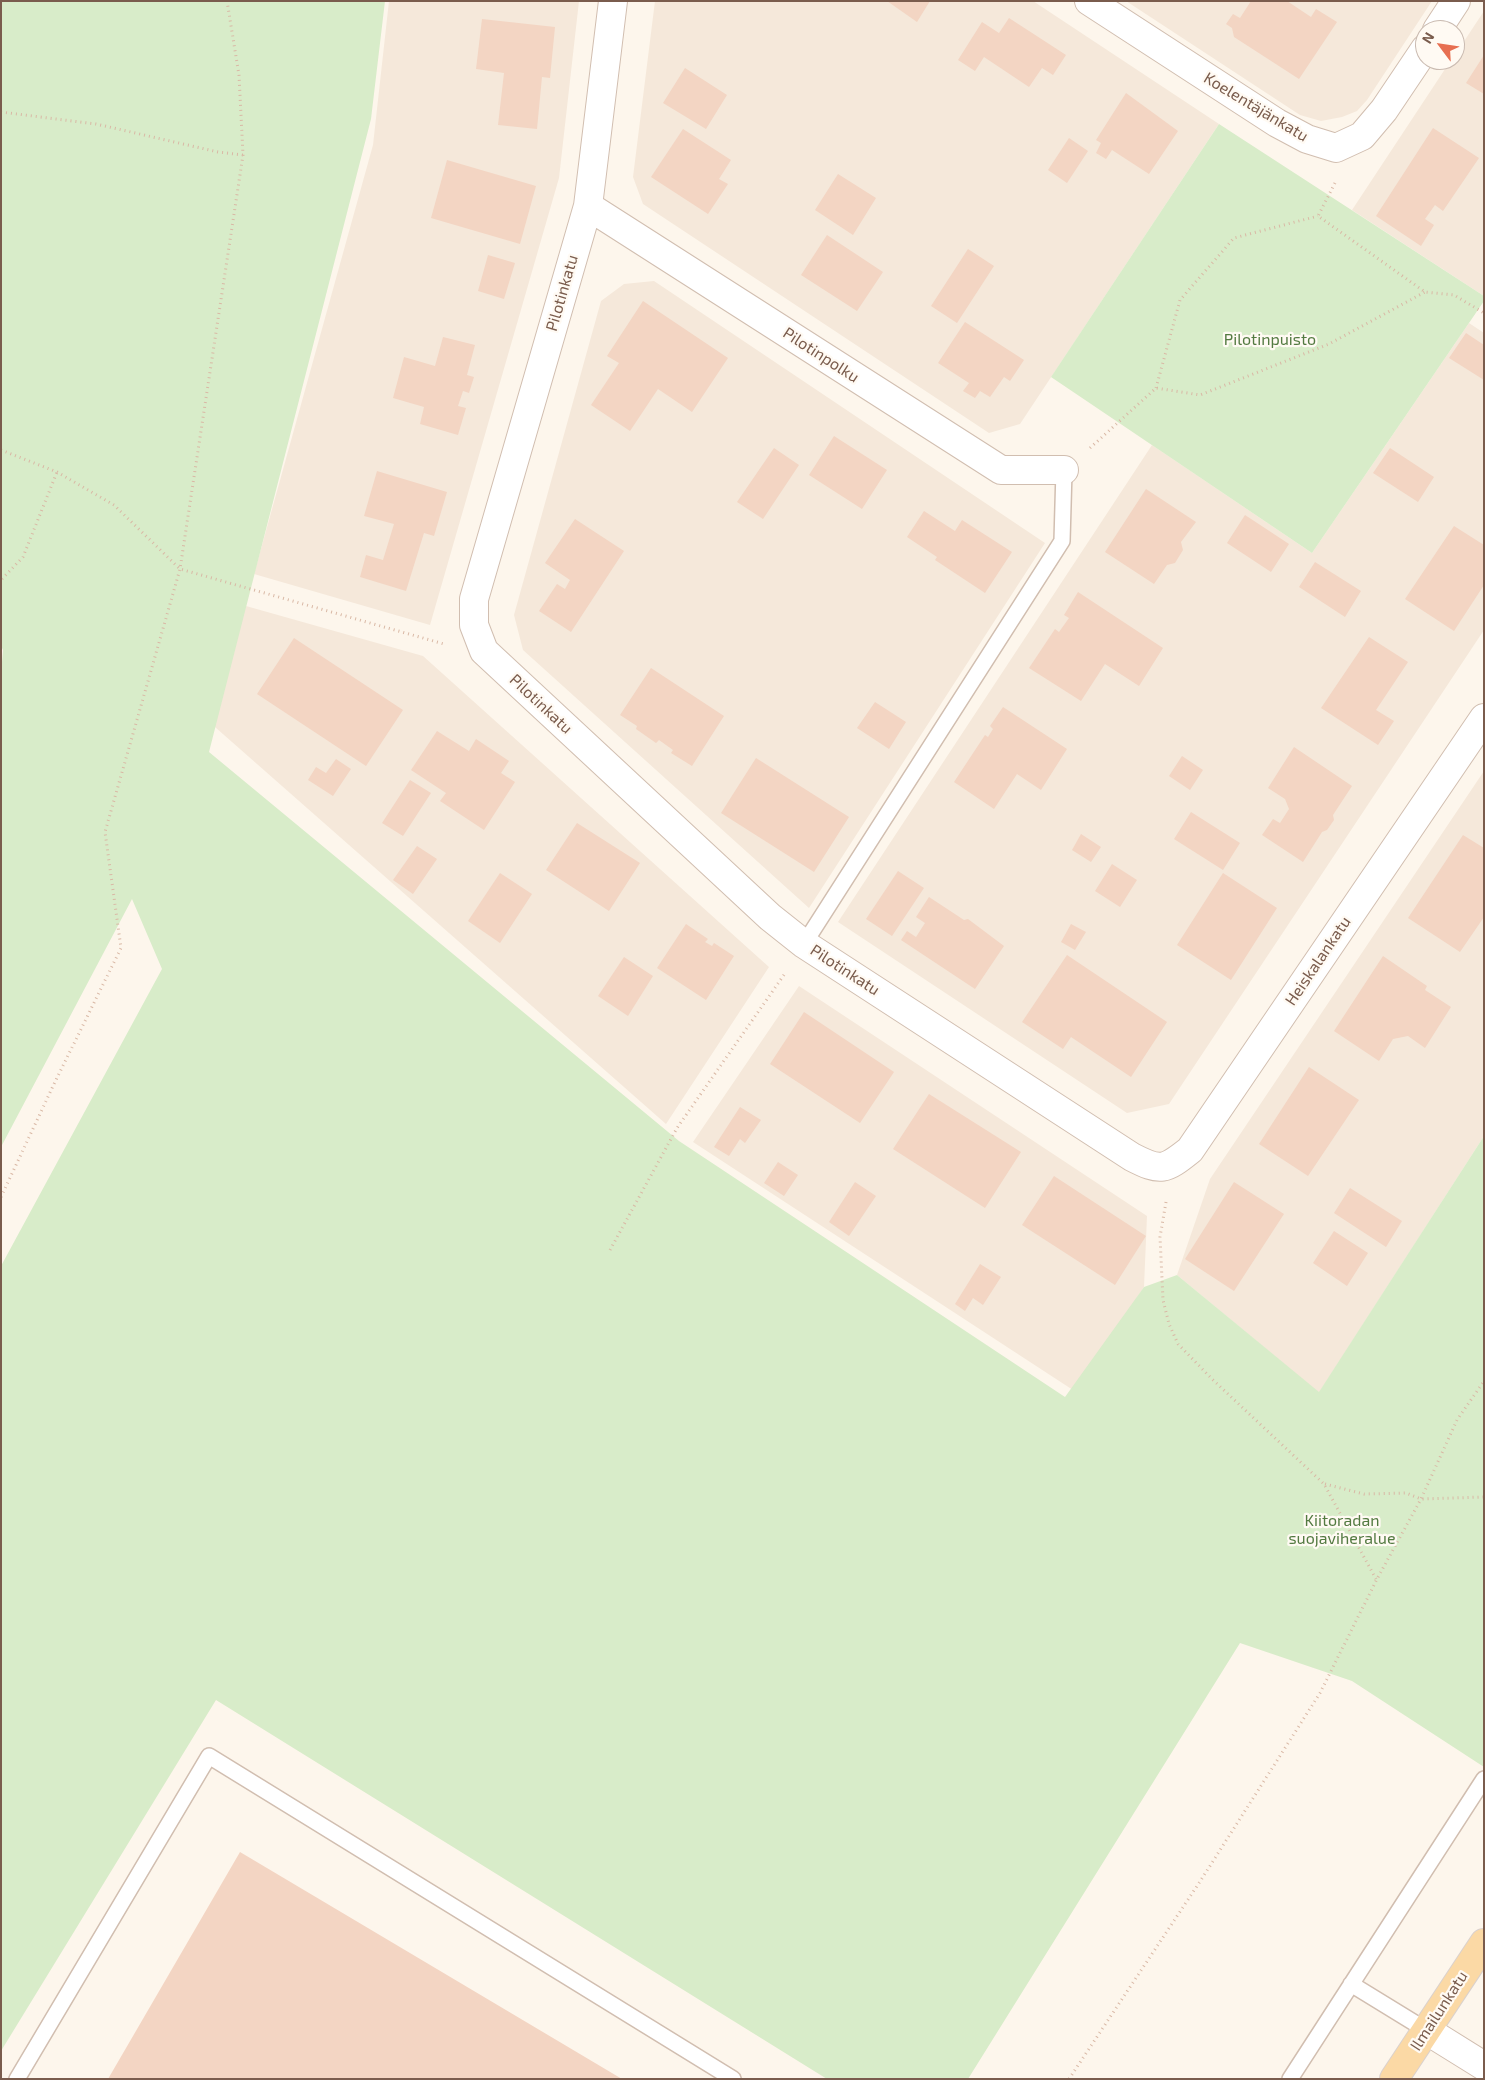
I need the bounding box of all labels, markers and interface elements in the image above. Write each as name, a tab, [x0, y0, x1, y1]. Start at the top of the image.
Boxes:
north arrow	[1415, 20, 1465, 70]
text: N	[1418, 29, 1437, 46]
street label: Koelentäjänkatu	[1200, 68, 1312, 146]
street label: Pilotinkatu	[542, 253, 582, 333]
street label: Pilotinpolku	[779, 323, 863, 387]
park label: Pilotinpuisto	[1224, 330, 1316, 350]
street label: Pilotinkatu	[506, 670, 576, 738]
street label: Heiskalankatu	[1281, 913, 1355, 1009]
street label: Pilotinkatu	[807, 941, 883, 999]
park label: Kiitoradan suojaviheralue	[1288, 1511, 1396, 1549]
street label: Ilmailunkatu	[1406, 1968, 1472, 2054]

